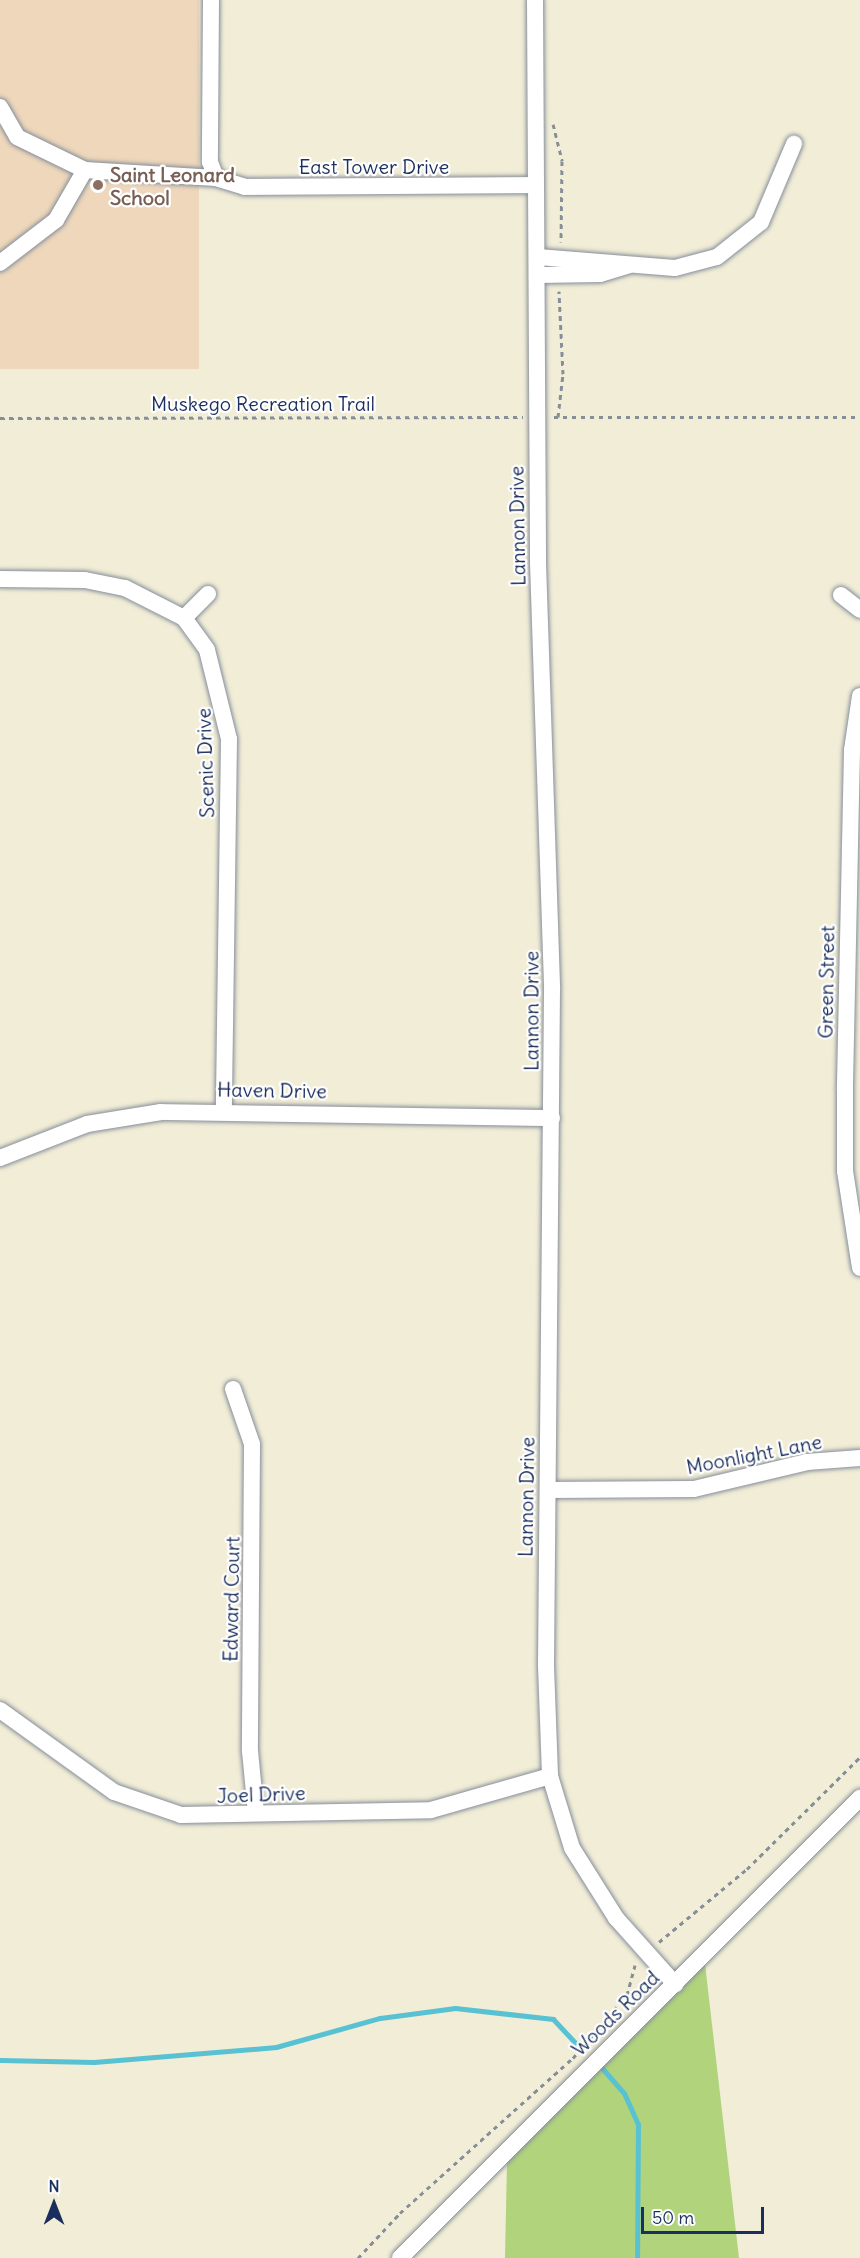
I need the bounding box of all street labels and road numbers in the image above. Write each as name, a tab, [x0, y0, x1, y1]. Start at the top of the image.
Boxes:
street label: East Tower Drive	[299, 154, 449, 178]
street label: Muskego Recreation Trail	[151, 391, 375, 415]
street label: Lannon Drive	[504, 466, 530, 586]
street label: Scenic Drive	[191, 708, 219, 818]
street label: Green Street	[813, 925, 839, 1039]
street label: Lannon Drive	[519, 951, 543, 1071]
street label: Haven Drive	[217, 1077, 327, 1103]
street label: Moonlight Lane	[684, 1429, 824, 1479]
street label: Lannon Drive	[513, 1437, 539, 1557]
street label: Edward Court	[218, 1536, 244, 1662]
street label: Joel Drive	[216, 1780, 306, 1808]
street label: Woods Road	[566, 1965, 664, 2061]

